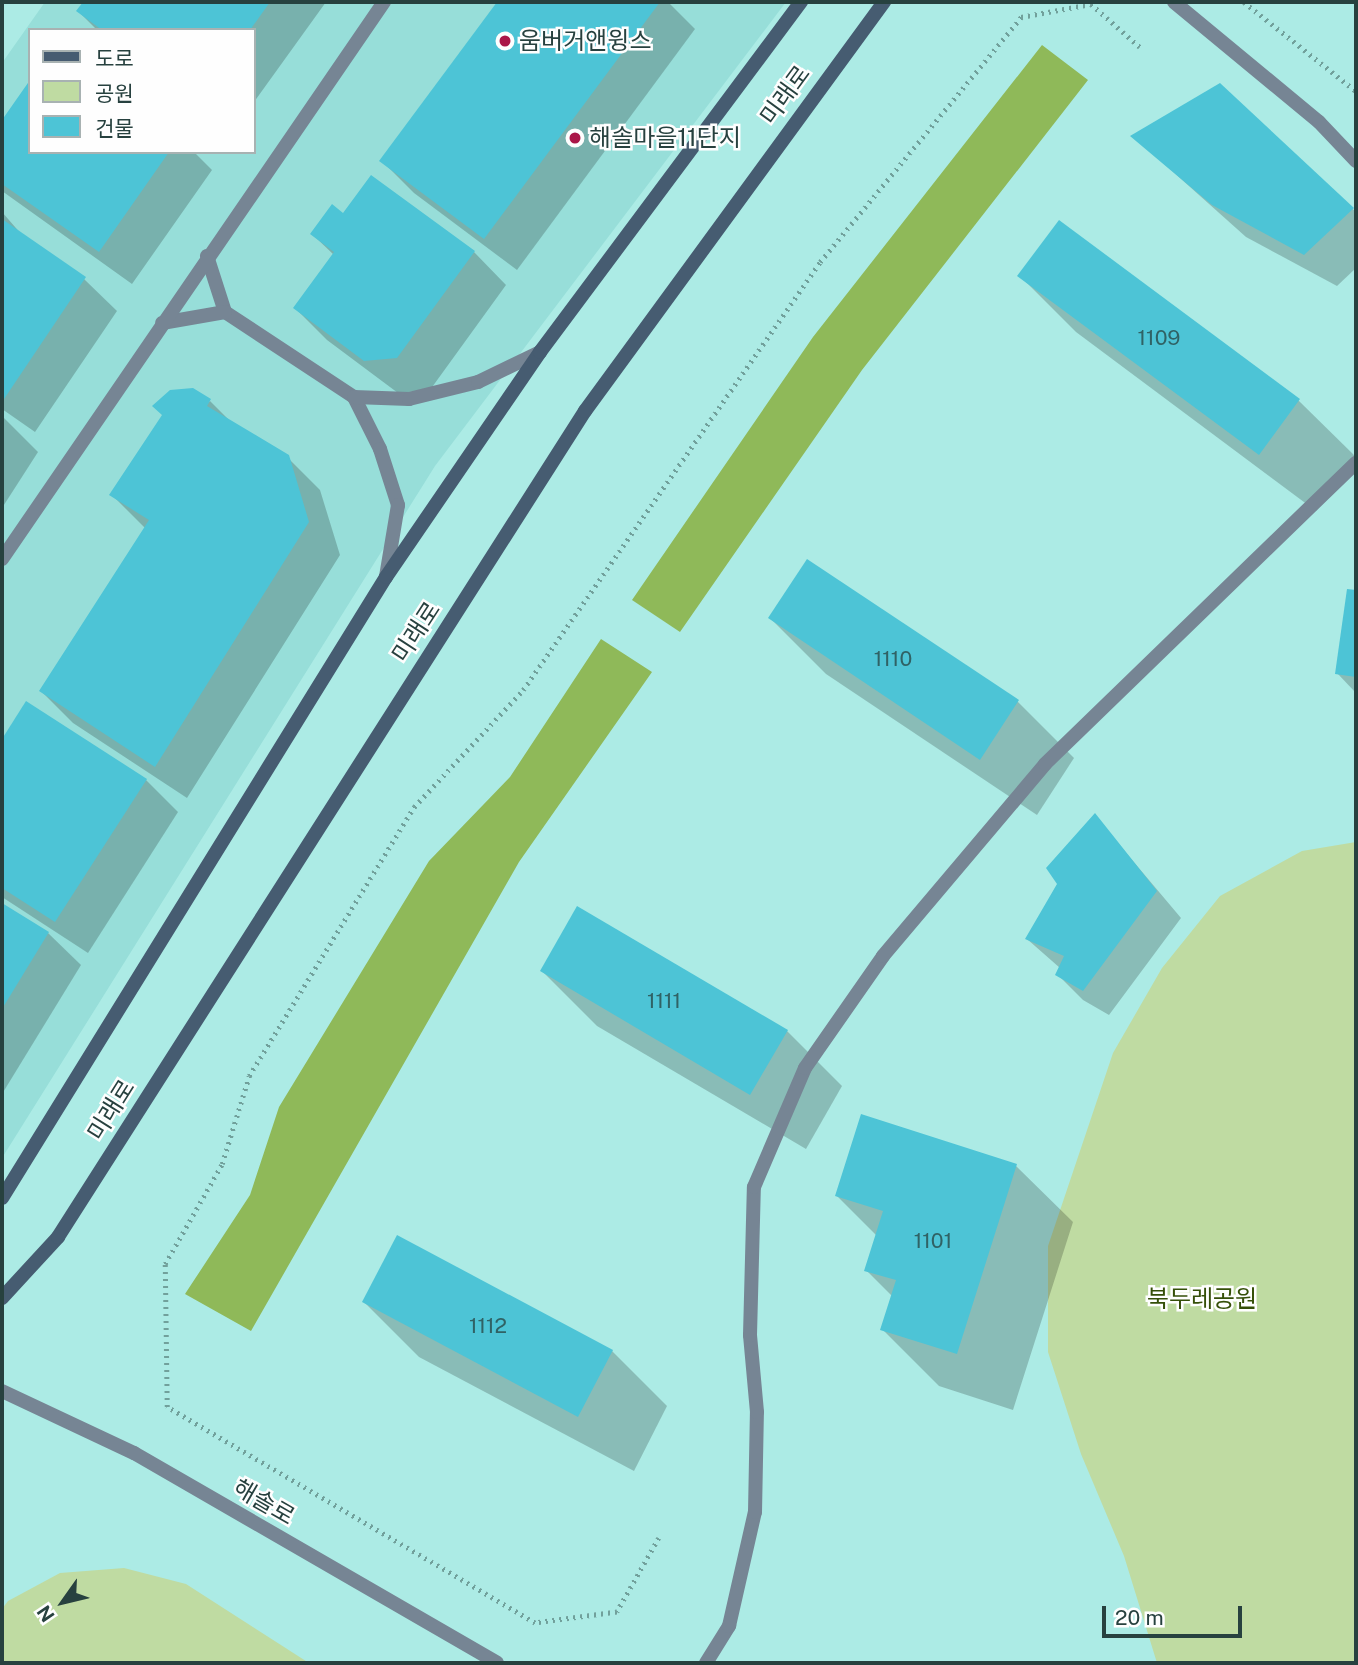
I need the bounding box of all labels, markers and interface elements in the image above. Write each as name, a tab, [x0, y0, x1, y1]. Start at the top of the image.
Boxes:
place label: 움버거앤윙스	[519, 27, 651, 55]
legend	[28, 28, 256, 154]
marker: 움버거앤윙스	[497, 33, 513, 49]
text: 도로	[95, 46, 134, 71]
street label: 미래로	[754, 60, 816, 130]
text: 공원	[95, 81, 134, 106]
text: 건물	[95, 116, 134, 141]
place label: 해솔마을11단지	[589, 124, 741, 152]
marker: 해솔마을11단지	[567, 130, 583, 146]
house number: 1109	[1138, 325, 1180, 351]
street label: 미래로	[386, 596, 446, 668]
house number: 1110	[874, 646, 912, 672]
house number: 1111	[647, 988, 681, 1014]
street label: 미래로	[81, 1074, 141, 1146]
house number: 1101	[914, 1228, 952, 1254]
park label: 북두레공원	[1147, 1285, 1257, 1313]
house number: 1112	[469, 1313, 507, 1339]
street label: 해솔로	[228, 1473, 300, 1531]
north arrow	[28, 1567, 98, 1637]
scale bar	[1106, 1592, 1246, 1636]
text: N	[32, 1601, 59, 1626]
text: 20 m	[1115, 1605, 1164, 1630]

